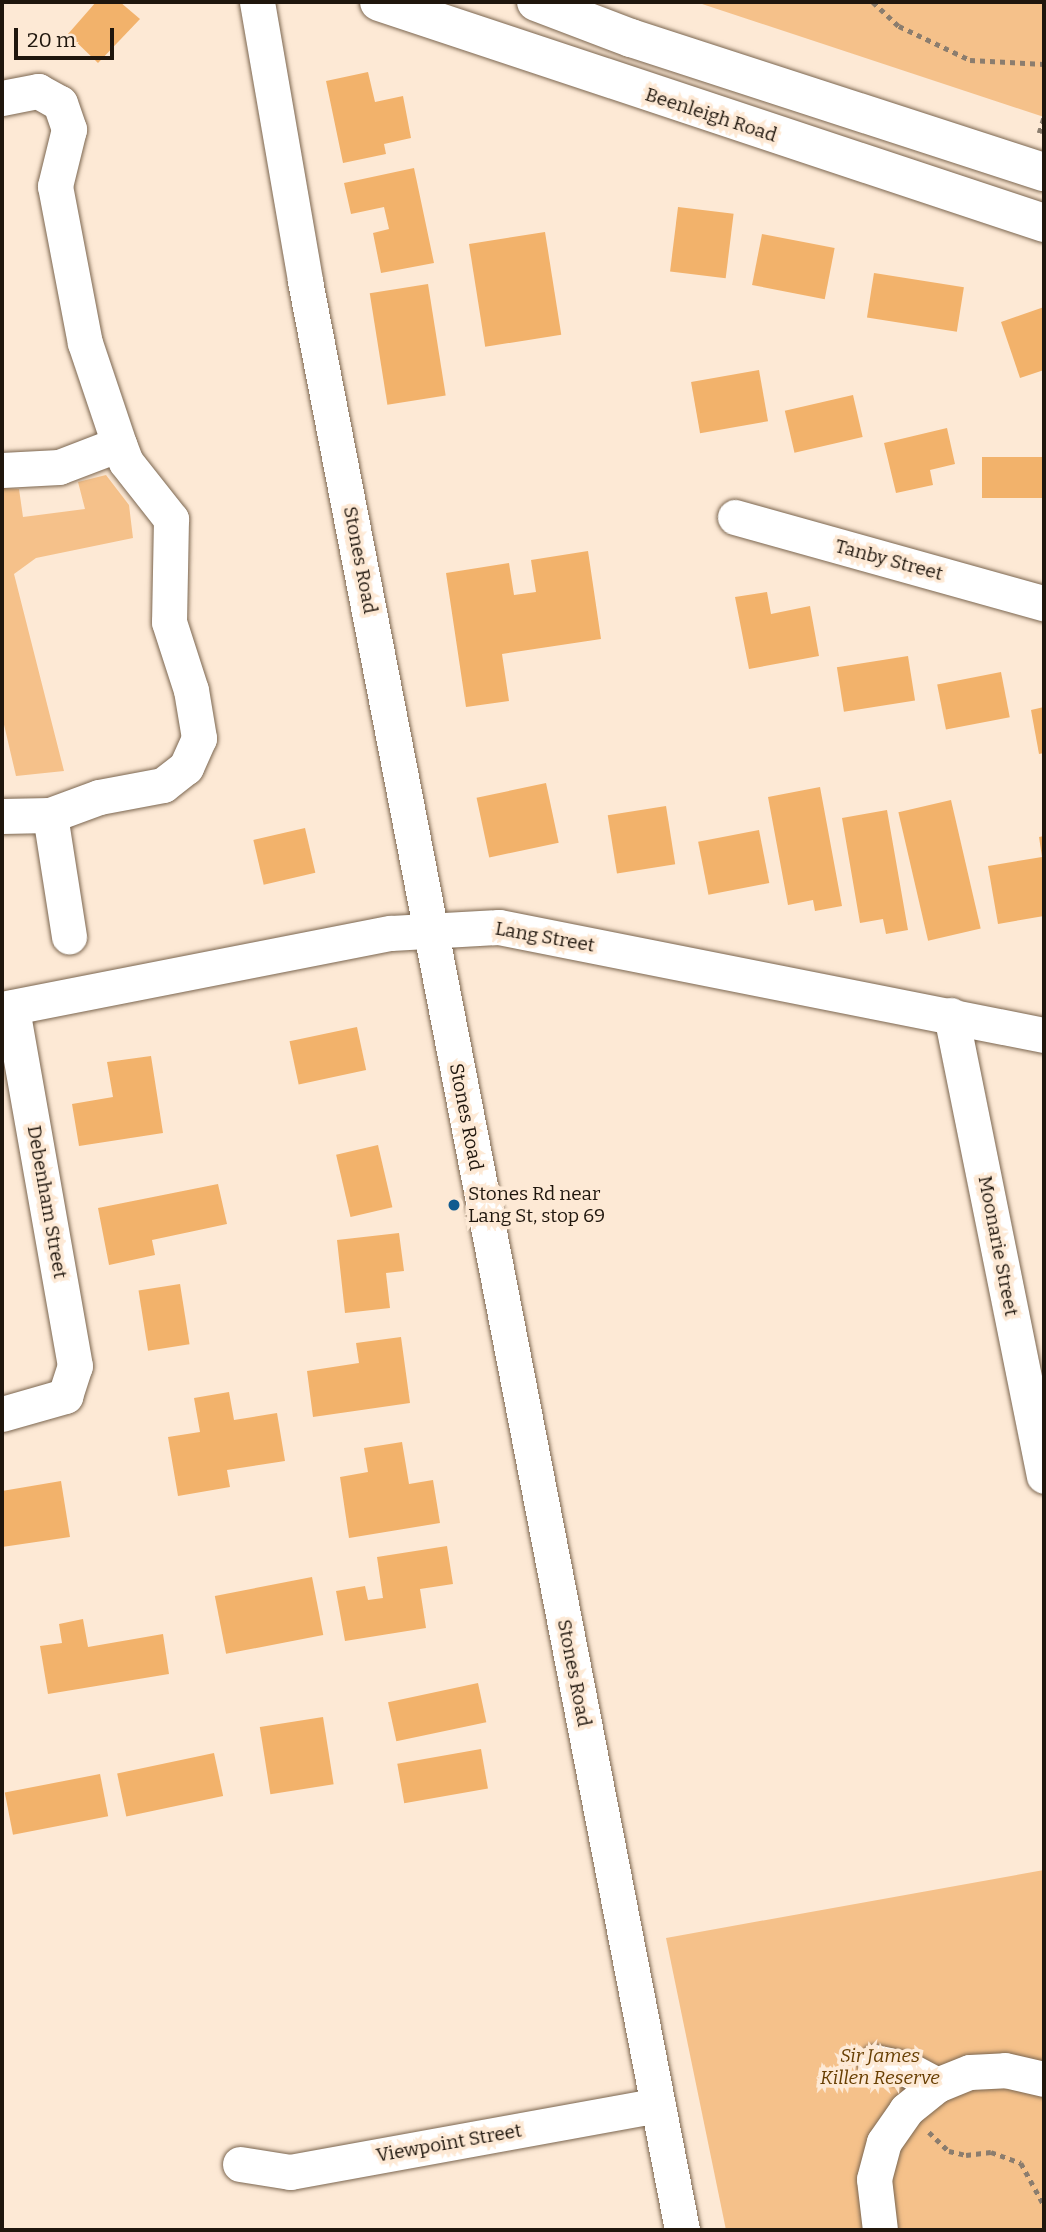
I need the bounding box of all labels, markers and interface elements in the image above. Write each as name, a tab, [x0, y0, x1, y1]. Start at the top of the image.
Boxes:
scale bar	[18, 14, 117, 58]
text: 20 m	[27, 27, 76, 53]
street label: Beenleigh Road	[642, 83, 780, 147]
street label: Stones Road	[338, 504, 382, 616]
street label: Tanby Street	[833, 535, 945, 585]
street label: Lang Street	[493, 917, 597, 957]
street label: Stones Road	[444, 1061, 488, 1173]
street label: Debenham Street	[22, 1124, 72, 1280]
street label: Moonarie Street	[973, 1174, 1023, 1318]
place label: Stones Rd near Lang St, stop 69	[468, 1183, 605, 1227]
marker: Stones Rd near Lang St, stop 69	[446, 1197, 462, 1213]
street label: Stones Road	[552, 1617, 596, 1729]
park label: Sir James Killen Reserve	[820, 2045, 940, 2089]
street label: Viewpoint Street	[374, 2119, 524, 2167]

